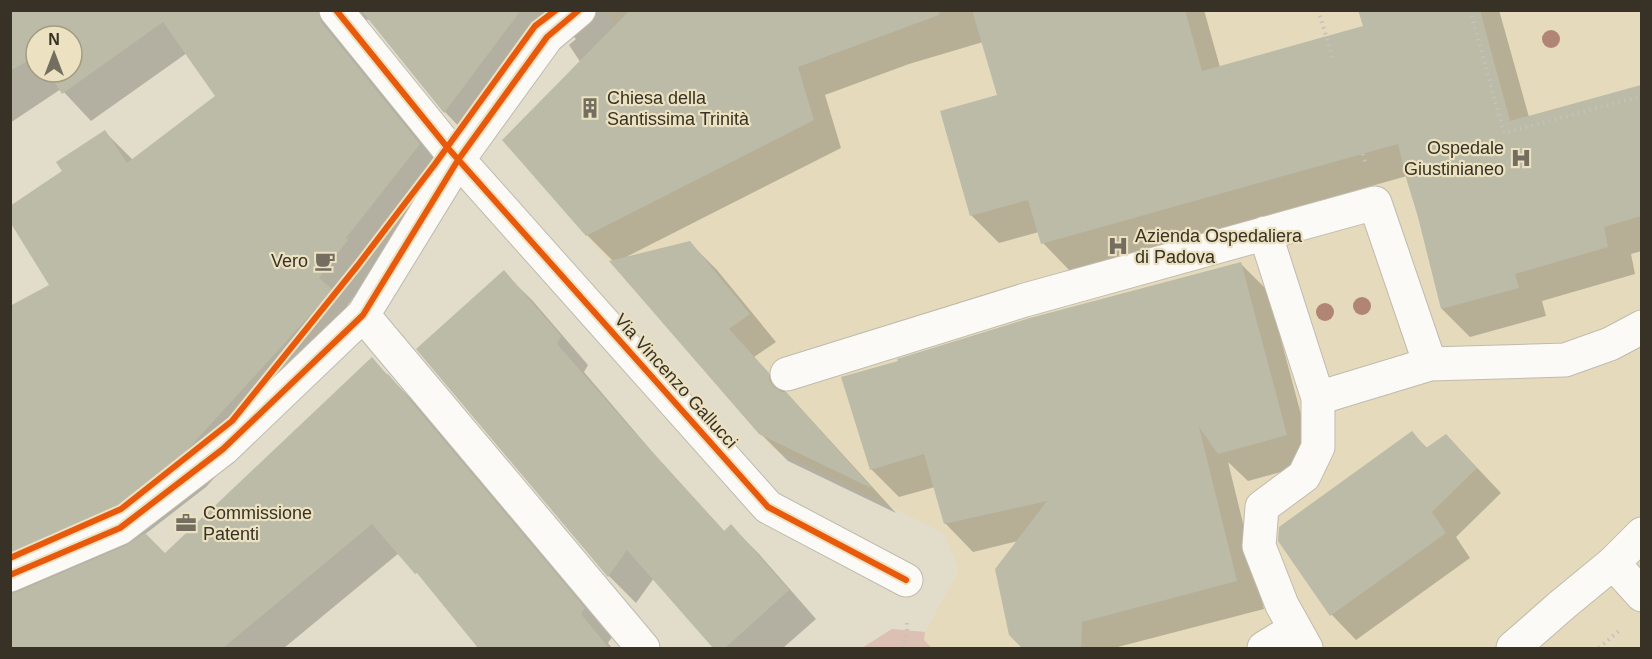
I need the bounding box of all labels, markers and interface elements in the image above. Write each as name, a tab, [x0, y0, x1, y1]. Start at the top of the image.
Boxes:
north arrow	[24, 24, 84, 84]
text: N	[48, 31, 60, 48]
place label: Chiesa della Santissima Trinità	[607, 88, 750, 129]
building icon: Chiesa della Santissima Trinità	[578, 96, 602, 120]
place label: Ospedale Giustinianeo	[1404, 138, 1504, 179]
hospital icon: Ospedale Giustinianeo	[1509, 146, 1533, 170]
place label: Azienda Ospedaliera di Padova	[1135, 226, 1303, 267]
hospital icon: Azienda Ospedaliera di Padova	[1106, 234, 1130, 258]
cafe icon: Vero	[313, 249, 337, 273]
place label: Vero	[271, 251, 308, 271]
street label: Via Vincenzo Gallucci	[611, 310, 741, 452]
place label: Commissione Patenti	[203, 503, 312, 544]
office icon: Commissione Patenti	[174, 511, 198, 535]

